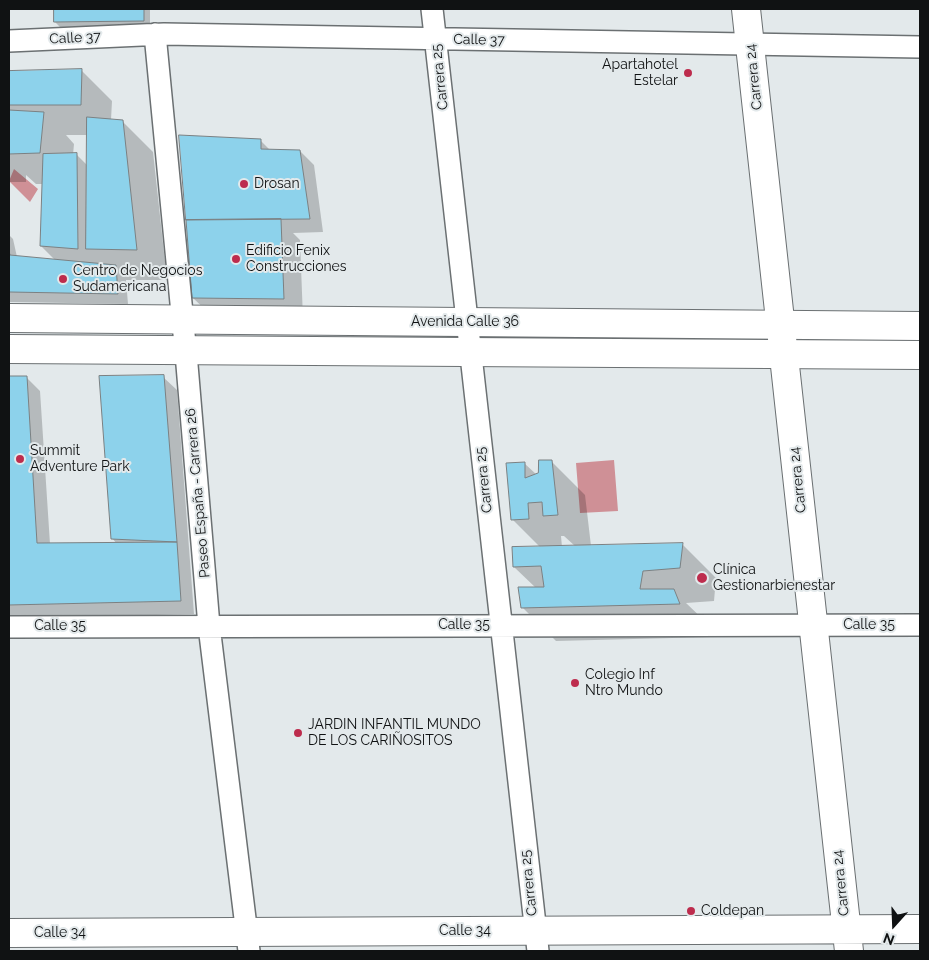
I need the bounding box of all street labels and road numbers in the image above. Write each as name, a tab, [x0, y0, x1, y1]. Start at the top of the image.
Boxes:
street label: Calle 37	[49, 28, 101, 48]
street label: Calle 37	[453, 31, 505, 49]
street label: Carrera 25	[428, 43, 452, 111]
street label: Carrera 24	[742, 43, 766, 111]
street label: Avenida Calle 36	[411, 314, 519, 330]
street label: Paseo España - Carrera 26	[182, 407, 214, 579]
street label: Carrera 25	[472, 446, 496, 514]
street label: Carrera 24	[786, 446, 810, 514]
street label: Calle 35	[438, 617, 490, 633]
street label: Calle 35	[843, 617, 895, 633]
street label: Calle 35	[34, 618, 86, 634]
street label: Carrera 25	[517, 849, 541, 917]
street label: Carrera 24	[829, 849, 853, 917]
street label: Calle 34	[439, 923, 491, 939]
street label: Calle 34	[34, 925, 86, 941]

